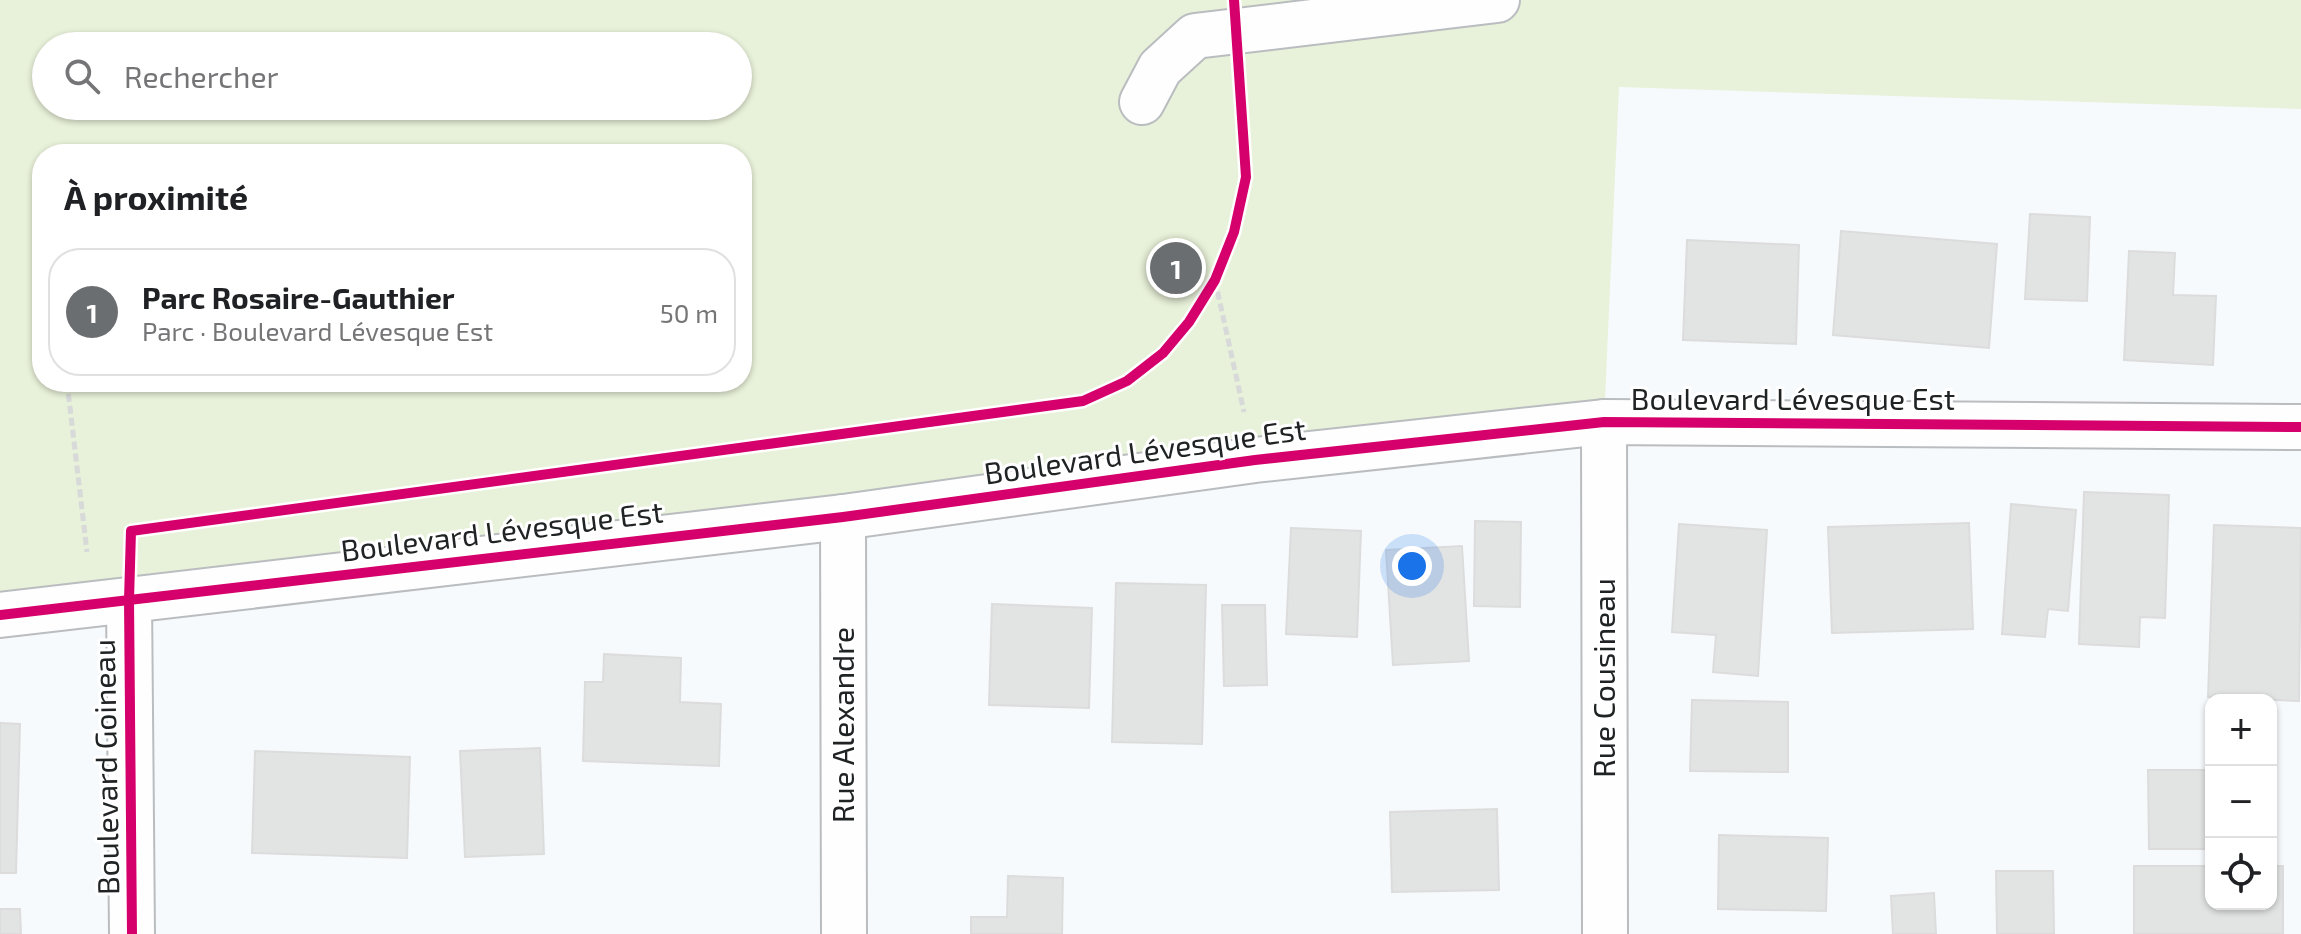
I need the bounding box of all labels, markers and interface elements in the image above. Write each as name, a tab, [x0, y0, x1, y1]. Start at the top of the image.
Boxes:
search box	[32, 32, 752, 120]
icon: search	[60, 54, 104, 98]
text: Rechercher	[124, 58, 279, 94]
text: À proximité	[64, 176, 248, 217]
pin: 1	[1150, 238, 1202, 298]
text: Parc Rosaire-Gauthier	[142, 279, 455, 315]
text: 1	[86, 297, 98, 328]
text: 50 m	[660, 297, 718, 328]
text: Parc · Boulevard Lévesque Est	[142, 315, 493, 346]
street label: Boulevard Lévesque Est	[1631, 380, 1955, 416]
street label: Boulevard Lévesque Est	[982, 410, 1308, 490]
street label: Boulevard Lévesque Est	[339, 492, 665, 568]
your location	[1392, 546, 1432, 586]
street label: Rue Cousineau	[1585, 578, 1621, 778]
street label: Rue Alexandre	[824, 627, 860, 823]
street label: Boulevard Goineau	[85, 639, 125, 895]
map controls	[2205, 694, 2277, 910]
button: +	[2205, 694, 2277, 766]
button: −	[2205, 766, 2277, 838]
button: locate	[2205, 838, 2277, 910]

